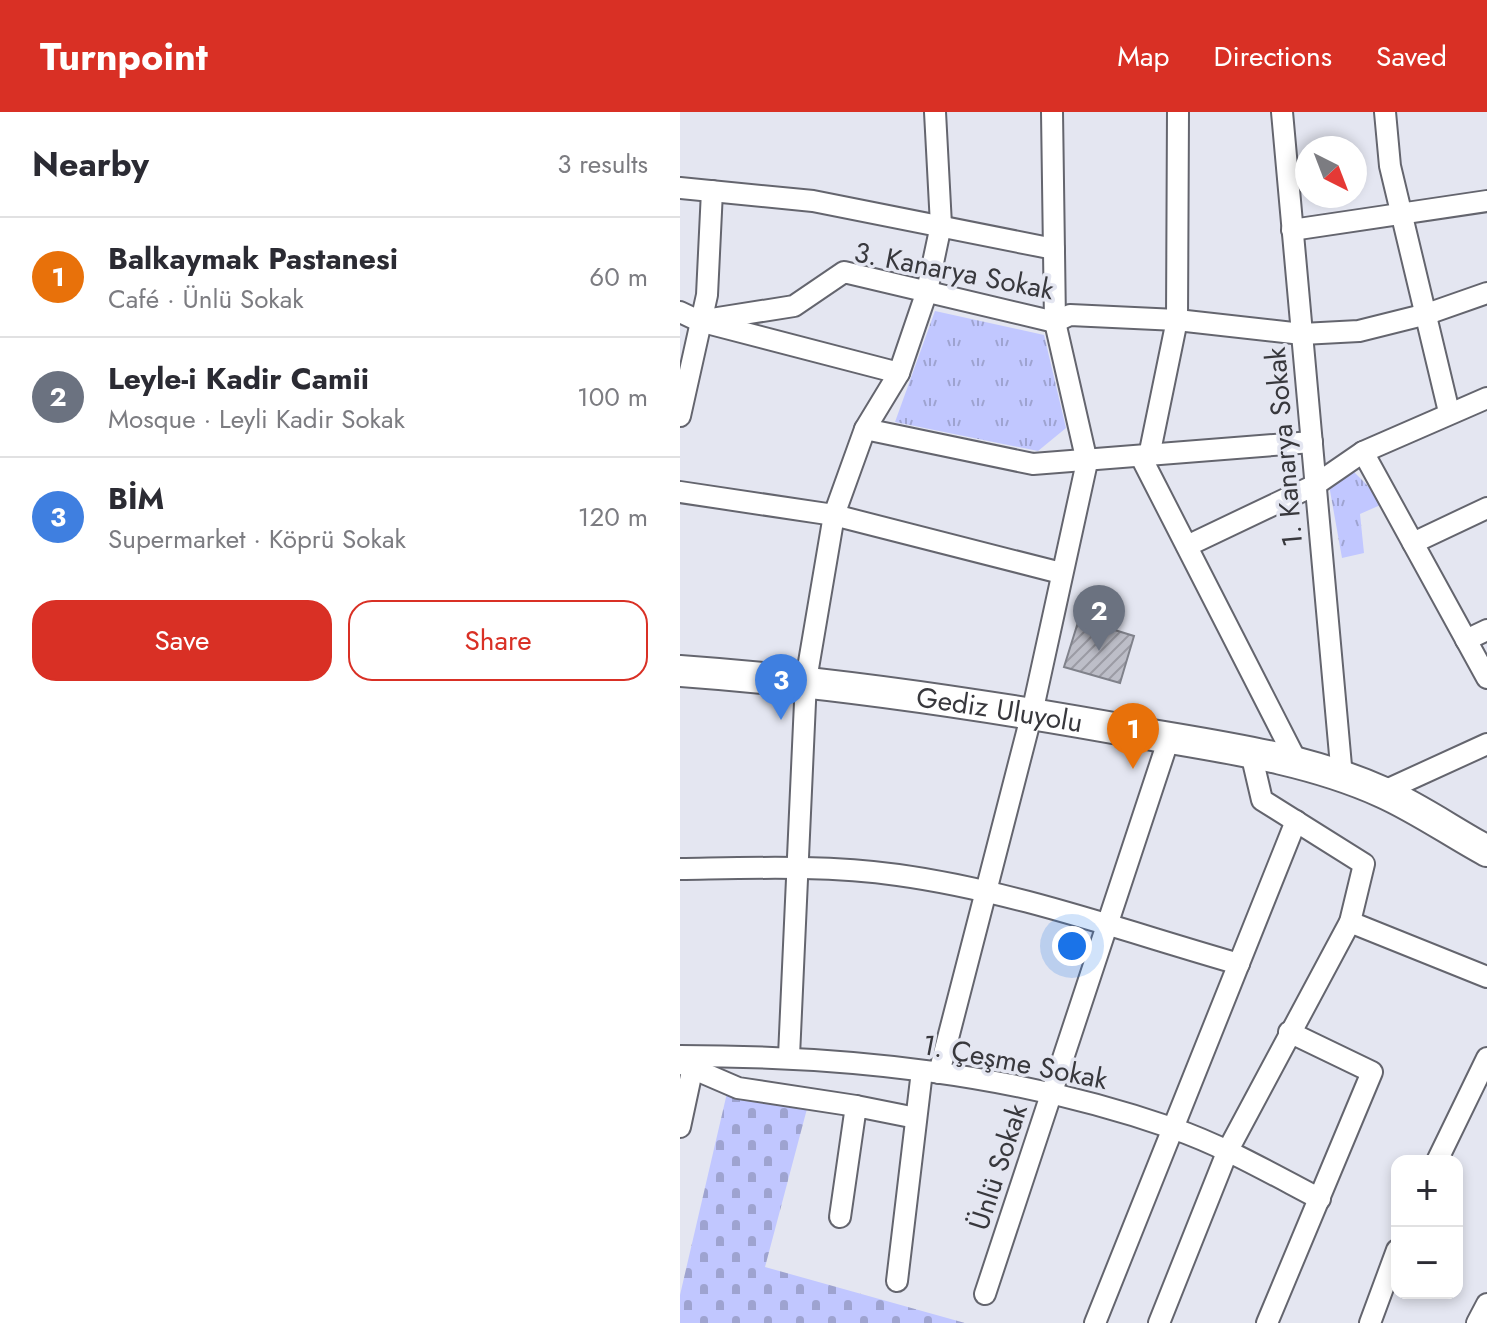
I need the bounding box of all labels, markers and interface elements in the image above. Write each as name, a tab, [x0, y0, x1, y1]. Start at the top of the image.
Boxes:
text: Turnpoint	[40, 29, 208, 84]
text: Map	[1117, 36, 1169, 77]
text: Directions	[1213, 36, 1332, 77]
text: Saved	[1376, 36, 1447, 77]
north arrow	[1295, 136, 1367, 208]
text: Nearby	[32, 140, 149, 189]
text: 3 results	[557, 145, 648, 183]
street label: 3. Kanarya Sokak	[851, 232, 1058, 311]
text: Balkaymak Pastanesi	[108, 237, 398, 280]
text: 1	[51, 258, 65, 296]
text: 60 m	[589, 258, 648, 296]
text: Café · Ünlü Sokak	[108, 280, 304, 318]
street label: 1. Kanarya Sokak	[1255, 345, 1313, 549]
text: Leyle-i Kadir Camii	[108, 357, 369, 400]
text: 2	[49, 378, 67, 416]
text: 100 m	[577, 378, 648, 416]
text: Mosque · Leyli Kadir Sokak	[108, 400, 405, 438]
text: BİM	[108, 477, 164, 520]
text: 3	[50, 498, 66, 536]
text: 120 m	[578, 498, 648, 536]
text: Supermarket · Köprü Sokak	[108, 520, 406, 558]
pin: 2	[1073, 585, 1125, 651]
button: Save	[32, 600, 332, 681]
button: Share	[348, 600, 648, 681]
pin: 3	[755, 654, 807, 720]
street label: Gediz Uluyolu	[914, 676, 1086, 743]
pin: 1	[1107, 703, 1159, 769]
your location	[1052, 926, 1092, 966]
street label: 1. Çeşme Sokak	[919, 1024, 1112, 1100]
street label: Ünlü Sokak	[958, 1098, 1038, 1235]
map controls	[1391, 1155, 1463, 1299]
button: +	[1391, 1155, 1463, 1227]
button: −	[1391, 1227, 1463, 1299]

